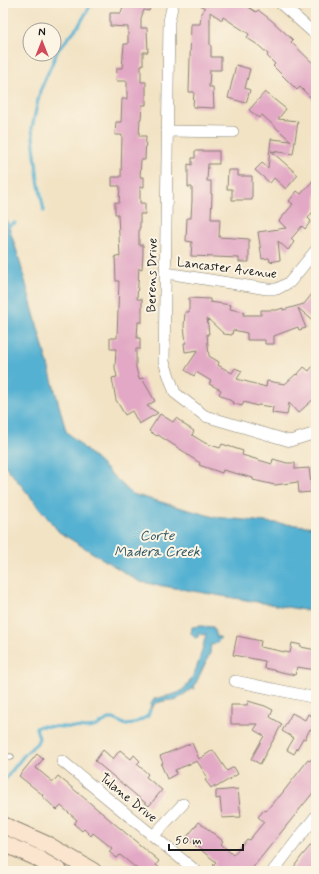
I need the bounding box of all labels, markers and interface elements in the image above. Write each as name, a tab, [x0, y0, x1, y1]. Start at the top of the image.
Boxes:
north arrow	[22, 22, 62, 62]
text: N	[38, 26, 46, 40]
street label: Berens Drive	[143, 237, 162, 312]
street label: Lancaster Avenue	[176, 254, 278, 283]
water label: Corte Madera Creek	[114, 527, 200, 561]
street label: Tulane Drive	[96, 770, 160, 827]
scale bar	[169, 826, 243, 852]
text: 50 m	[175, 833, 202, 849]

